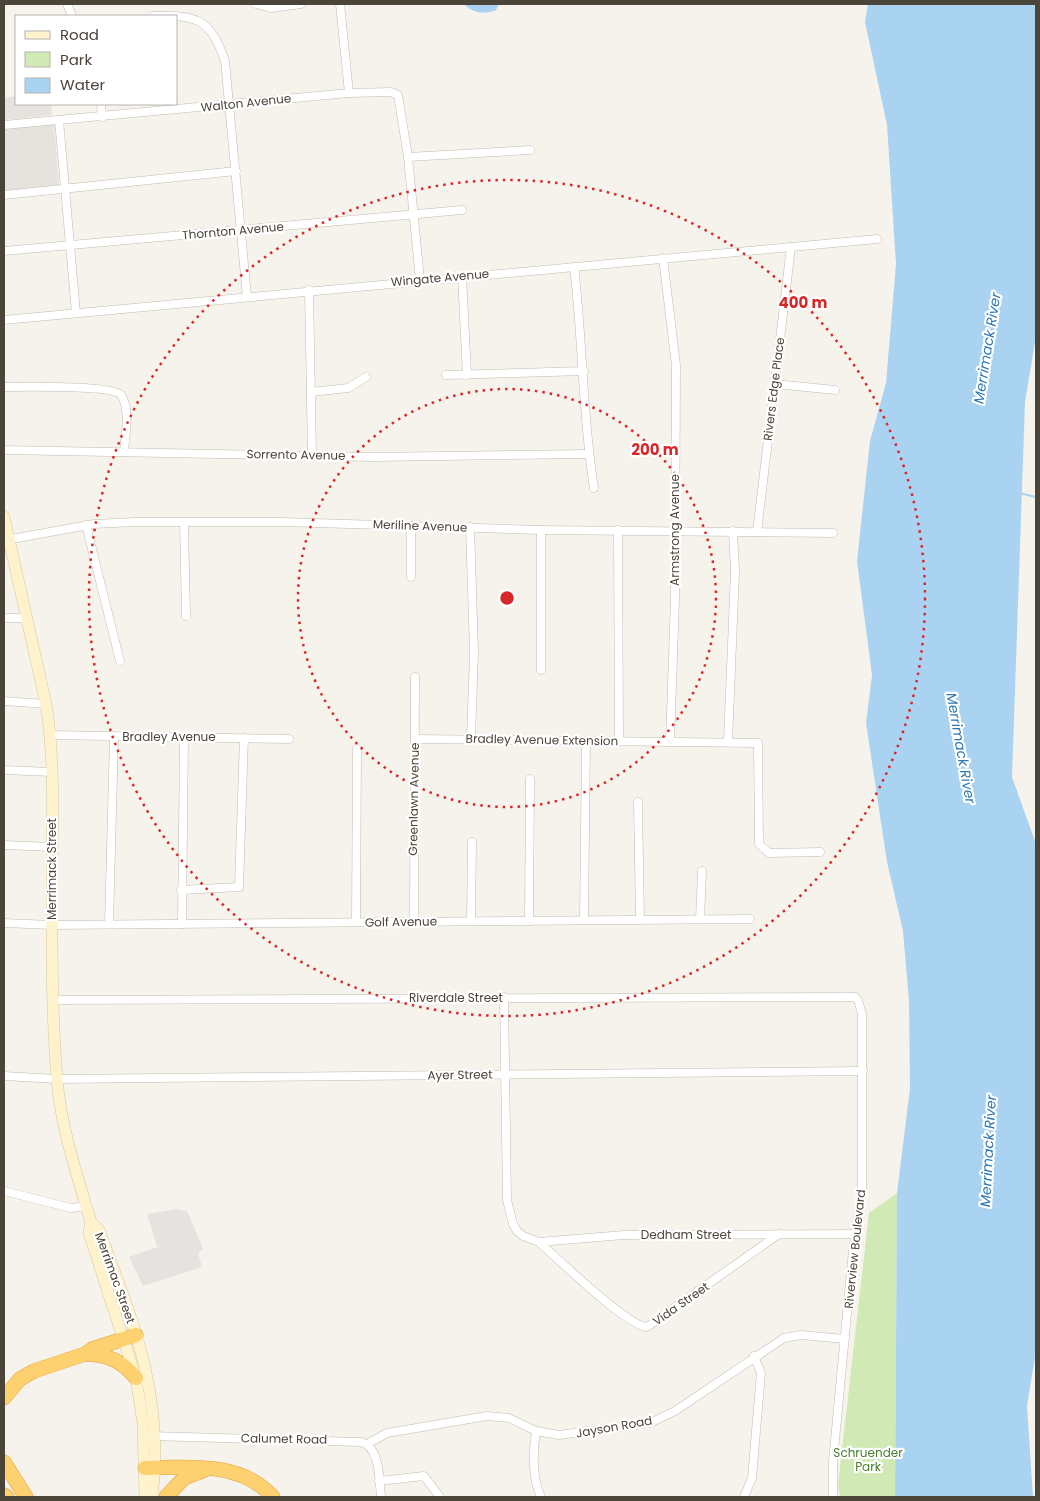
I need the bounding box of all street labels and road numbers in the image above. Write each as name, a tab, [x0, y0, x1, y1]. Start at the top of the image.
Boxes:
street label: Walton Avenue	[200, 89, 292, 116]
street label: Thornton Avenue	[181, 218, 285, 243]
street label: Wingate Avenue	[390, 265, 490, 290]
street label: Rivers Edge Place	[759, 336, 788, 442]
street label: Sorrento Avenue	[246, 445, 346, 464]
street label: Armstrong Avenue	[666, 474, 683, 586]
street label: Meriline Avenue	[372, 515, 468, 536]
street label: Bradley Avenue	[122, 728, 216, 745]
street label: Bradley Avenue Extension	[466, 730, 618, 749]
street label: Greenlawn Avenue	[404, 742, 423, 856]
street label: Merrimack Street	[43, 818, 60, 920]
street label: Golf Avenue	[365, 912, 437, 931]
street label: Riverdale Street	[409, 989, 503, 1006]
street label: Ayer Street	[427, 1065, 493, 1084]
street label: Riverview Boulevard	[840, 1189, 869, 1309]
street label: Dedham Street	[641, 1226, 731, 1243]
street label: Merrimac Street	[91, 1230, 140, 1326]
street label: Vida Street	[649, 1278, 712, 1329]
street label: Jayson Road	[574, 1411, 653, 1442]
street label: Calumet Road	[241, 1429, 327, 1448]

